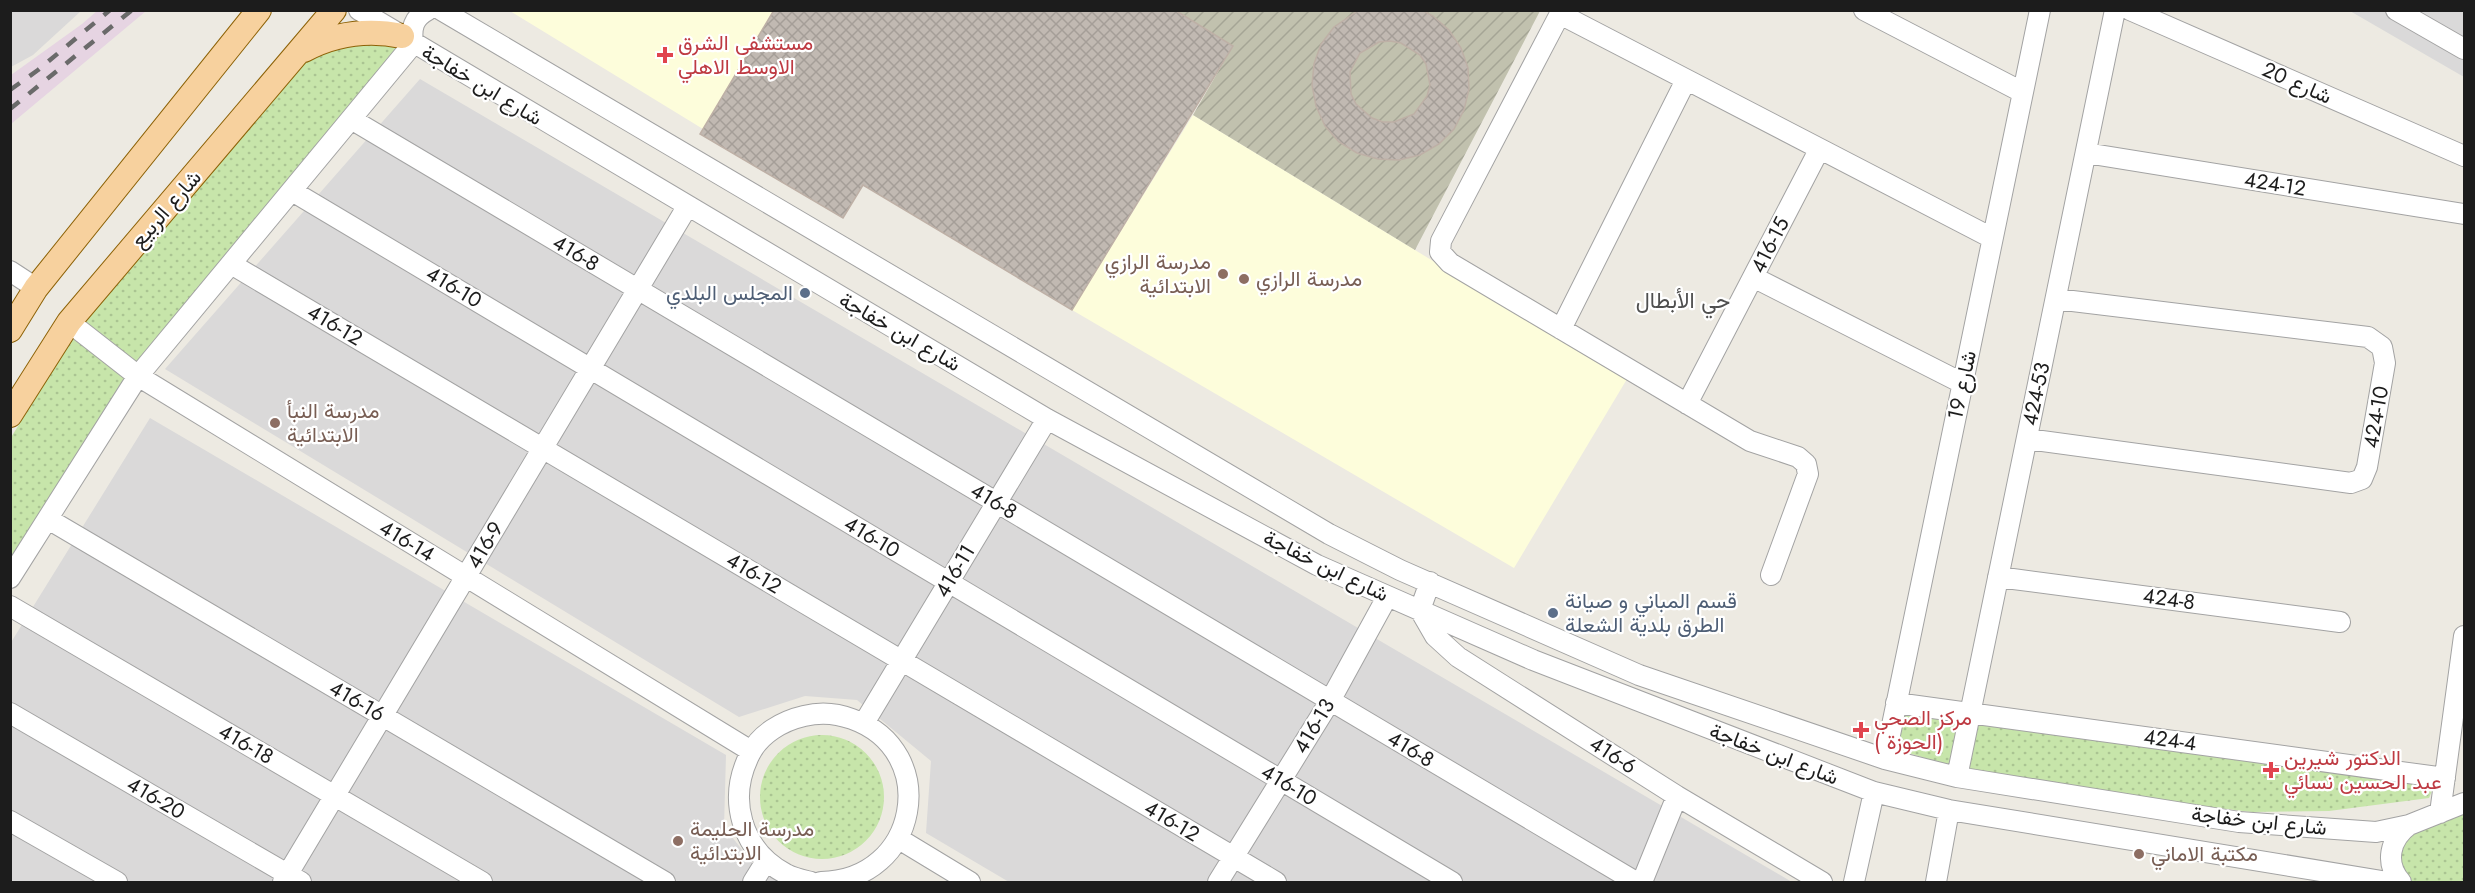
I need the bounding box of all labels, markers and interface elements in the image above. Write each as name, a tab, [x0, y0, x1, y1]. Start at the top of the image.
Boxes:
place label: مستشفى الشرق الاوسط الاهلي	[678, 28, 813, 84]
street label: شارع ابن خفاجة	[416, 37, 548, 133]
marker: مستشفى الشرق الاوسط الاهلي	[656, 46, 674, 64]
street label: شارع 20	[2258, 54, 2336, 112]
street label: شارع الربيع	[124, 163, 208, 255]
street label: 424-12	[2242, 164, 2308, 204]
street label: 416-15	[1743, 212, 1797, 278]
street label: 416-8	[547, 227, 605, 279]
place label: مدرسة الرازي الابتدائية	[1105, 247, 1211, 301]
street label: 416-10	[420, 259, 488, 315]
place label: مدرسة الرازي	[1256, 264, 1362, 296]
marker: مدرسة الرازي الابتدائية	[1216, 267, 1230, 281]
marker: مدرسة الرازي	[1237, 272, 1251, 286]
place label: المجلس البلدي	[666, 278, 793, 310]
district label: حي الأبطال	[1636, 284, 1730, 319]
street label: شارع ابن خفاجة	[834, 285, 966, 379]
marker: المجلس البلدي	[798, 286, 812, 300]
street label: 416-12	[302, 297, 368, 353]
street label: شارع 19	[1940, 348, 1984, 422]
street label: 424-53	[2015, 360, 2057, 428]
street label: 424-10	[2356, 383, 2396, 451]
place label: مدرسة النبأ الابتدائية	[287, 396, 379, 450]
marker: مدرسة النبأ الابتدائية	[268, 416, 282, 430]
street label: 416-8	[965, 475, 1023, 527]
street label: 416-10	[838, 509, 906, 565]
street label: 416-14	[374, 513, 440, 569]
street label: 416-9	[459, 516, 511, 574]
street label: شارع ابن خفاجة	[1258, 523, 1394, 609]
street label: 416-11	[927, 539, 983, 603]
street label: 416-12	[721, 545, 787, 601]
street label: 424-8	[2141, 581, 2197, 617]
place label: قسم المباني و صيانة الطرق بلدية الشعلة	[1565, 586, 1737, 640]
marker: قسم المباني و صيانة الطرق بلدية الشعلة	[1546, 606, 1560, 620]
street label: 416-16	[324, 673, 390, 729]
street label: 416-13	[1286, 693, 1342, 759]
place label: مركز الصحي ( الحوزة)	[1874, 703, 1972, 757]
street label: 416-18	[213, 716, 279, 772]
street label: شارع ابن خفاجة	[1705, 716, 1843, 792]
marker: مركز الصحي ( الحوزة)	[1852, 721, 1870, 739]
street label: 424-4	[2142, 721, 2198, 759]
street label: 416-8	[1382, 723, 1440, 775]
street label: 416-6	[1584, 729, 1642, 781]
place label: الدكتور شيرين عبد الحسين نسائي	[2284, 743, 2442, 799]
street label: 416-10	[1255, 757, 1323, 813]
marker: الدكتور شيرين عبد الحسين نسائي	[2262, 761, 2280, 779]
street label: 416-20	[121, 769, 191, 827]
street label: 416-12	[1139, 793, 1205, 849]
street label: شارع ابن خفاجة	[2190, 799, 2328, 843]
place label: مدرسة الحليمة الابتدائية	[690, 814, 814, 868]
marker: مدرسة الحليمة الابتدائية	[671, 834, 685, 848]
place label: مكتبة الاماني	[2151, 839, 2258, 871]
marker: مكتبة الاماني	[2132, 847, 2146, 861]

